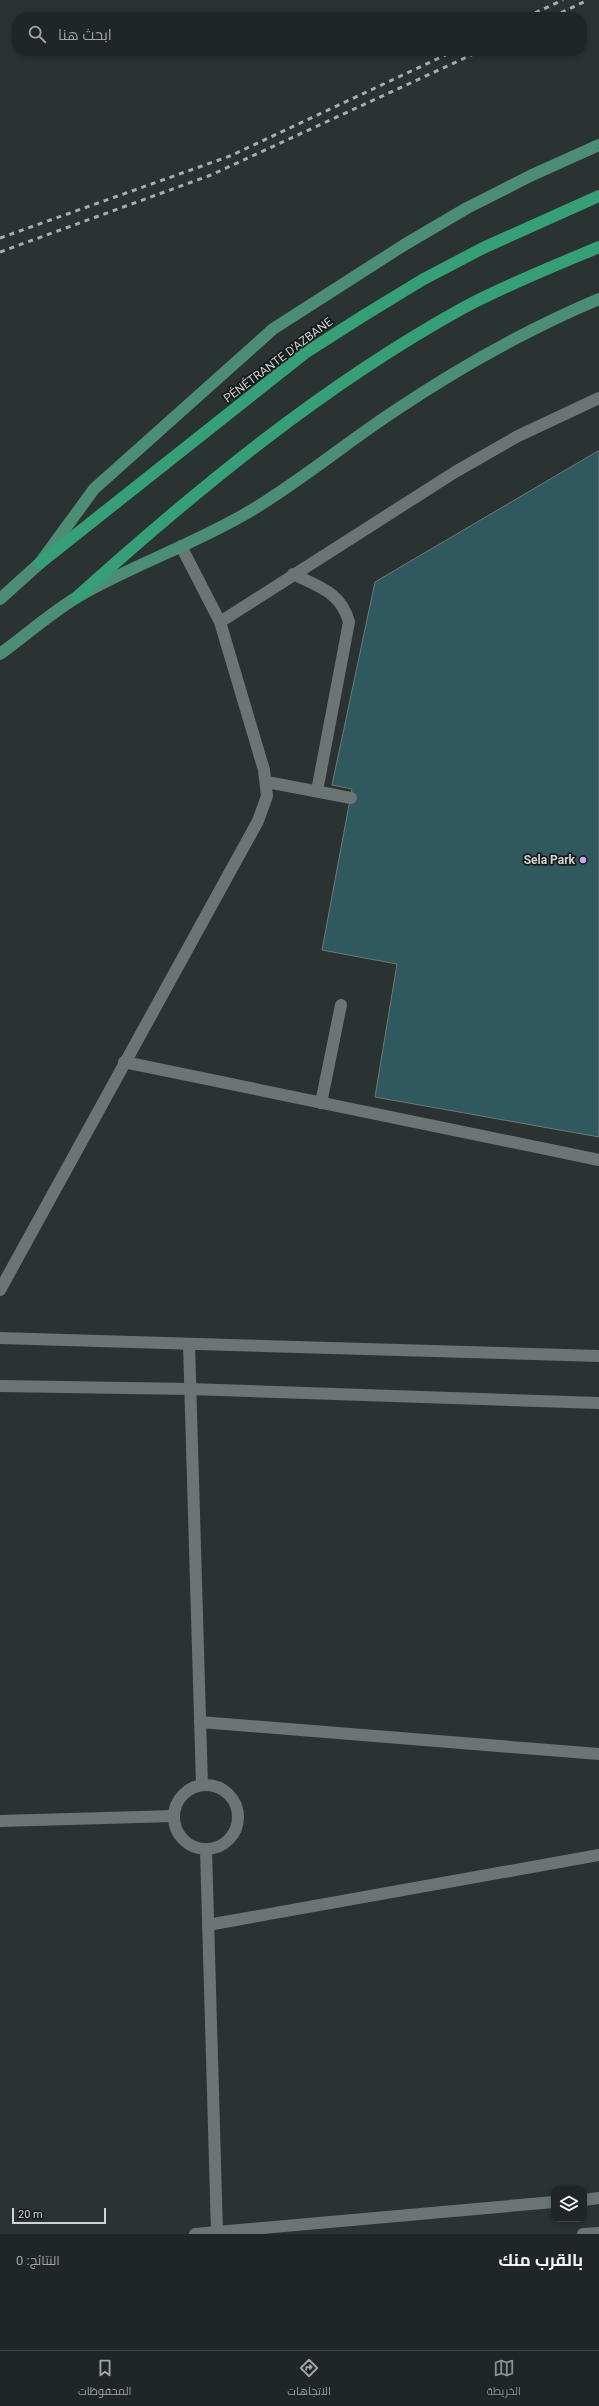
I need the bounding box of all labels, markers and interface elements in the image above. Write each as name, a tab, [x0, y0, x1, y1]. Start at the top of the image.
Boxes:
search box	[12, 12, 587, 56]
icon: search	[26, 23, 48, 45]
text: ابحث هنا	[58, 26, 112, 44]
street label: PÉNÉTRANTE D'AZBANE	[220, 314, 335, 405]
place label: Sela Park	[524, 853, 576, 867]
marker: Sela Park	[578, 855, 588, 865]
map controls	[551, 2186, 587, 2222]
button: layers	[551, 2186, 587, 2222]
scale bar	[12, 2206, 106, 2225]
text: 20 m	[18, 2208, 43, 2221]
text: بالقرب منك	[499, 2250, 583, 2270]
text: النتائج: 0	[16, 2253, 60, 2268]
tab: المحفوظات	[78, 2357, 131, 2401]
tab: الاتجاهات	[287, 2357, 331, 2401]
tab: الخريطة	[487, 2357, 521, 2401]

